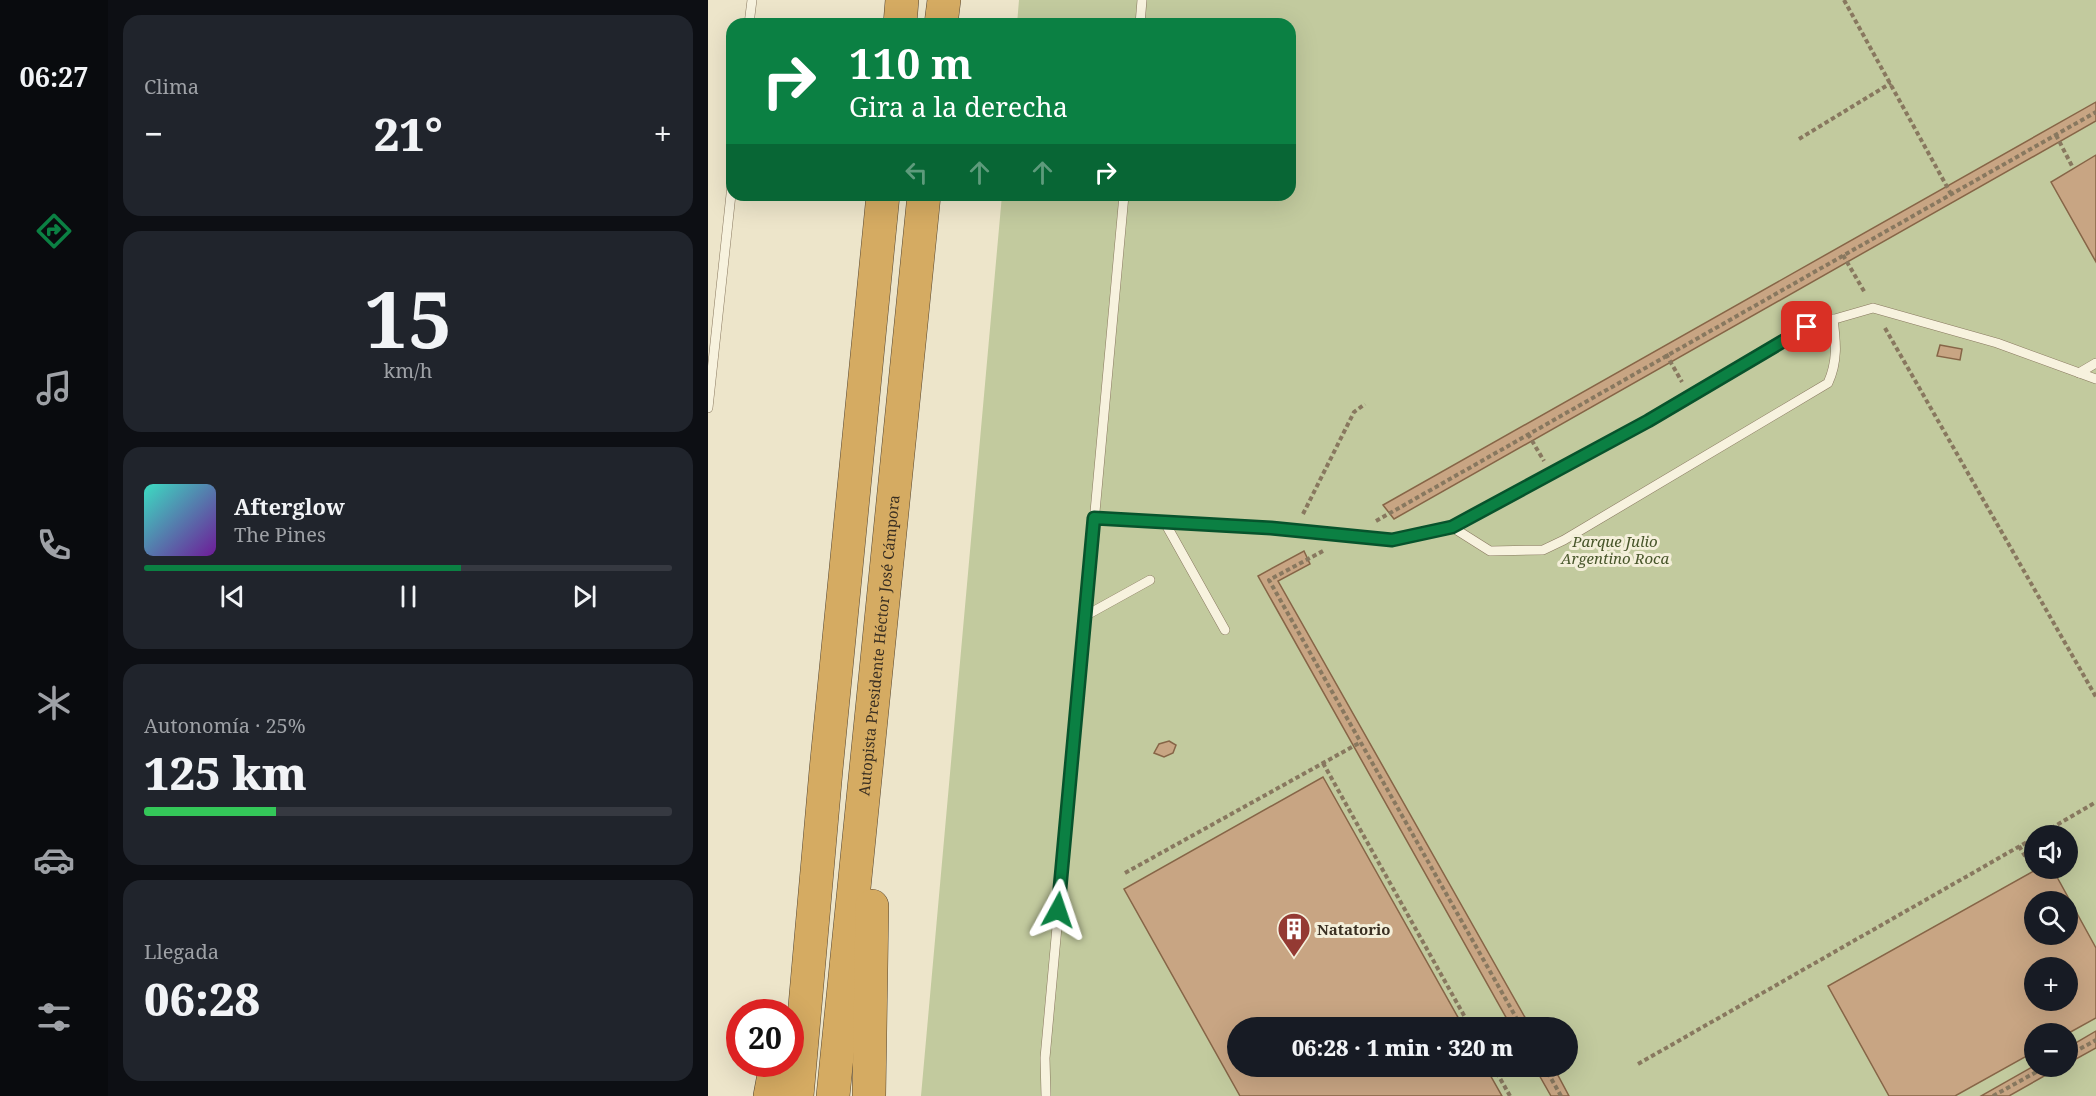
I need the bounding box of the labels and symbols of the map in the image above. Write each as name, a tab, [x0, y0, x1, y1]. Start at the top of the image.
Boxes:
pin	[1781, 301, 1832, 352]
street label: Autopista Presidente Héctor José Cámpora	[853, 494, 904, 797]
park label: Parque Julio Argentino Roca	[1560, 531, 1669, 568]
position arrow	[1026, 878, 1090, 942]
building icon: Natatorio	[1276, 911, 1312, 958]
place label: Natatorio	[1317, 919, 1391, 939]
speed limit sign: 20	[726, 999, 804, 1077]

